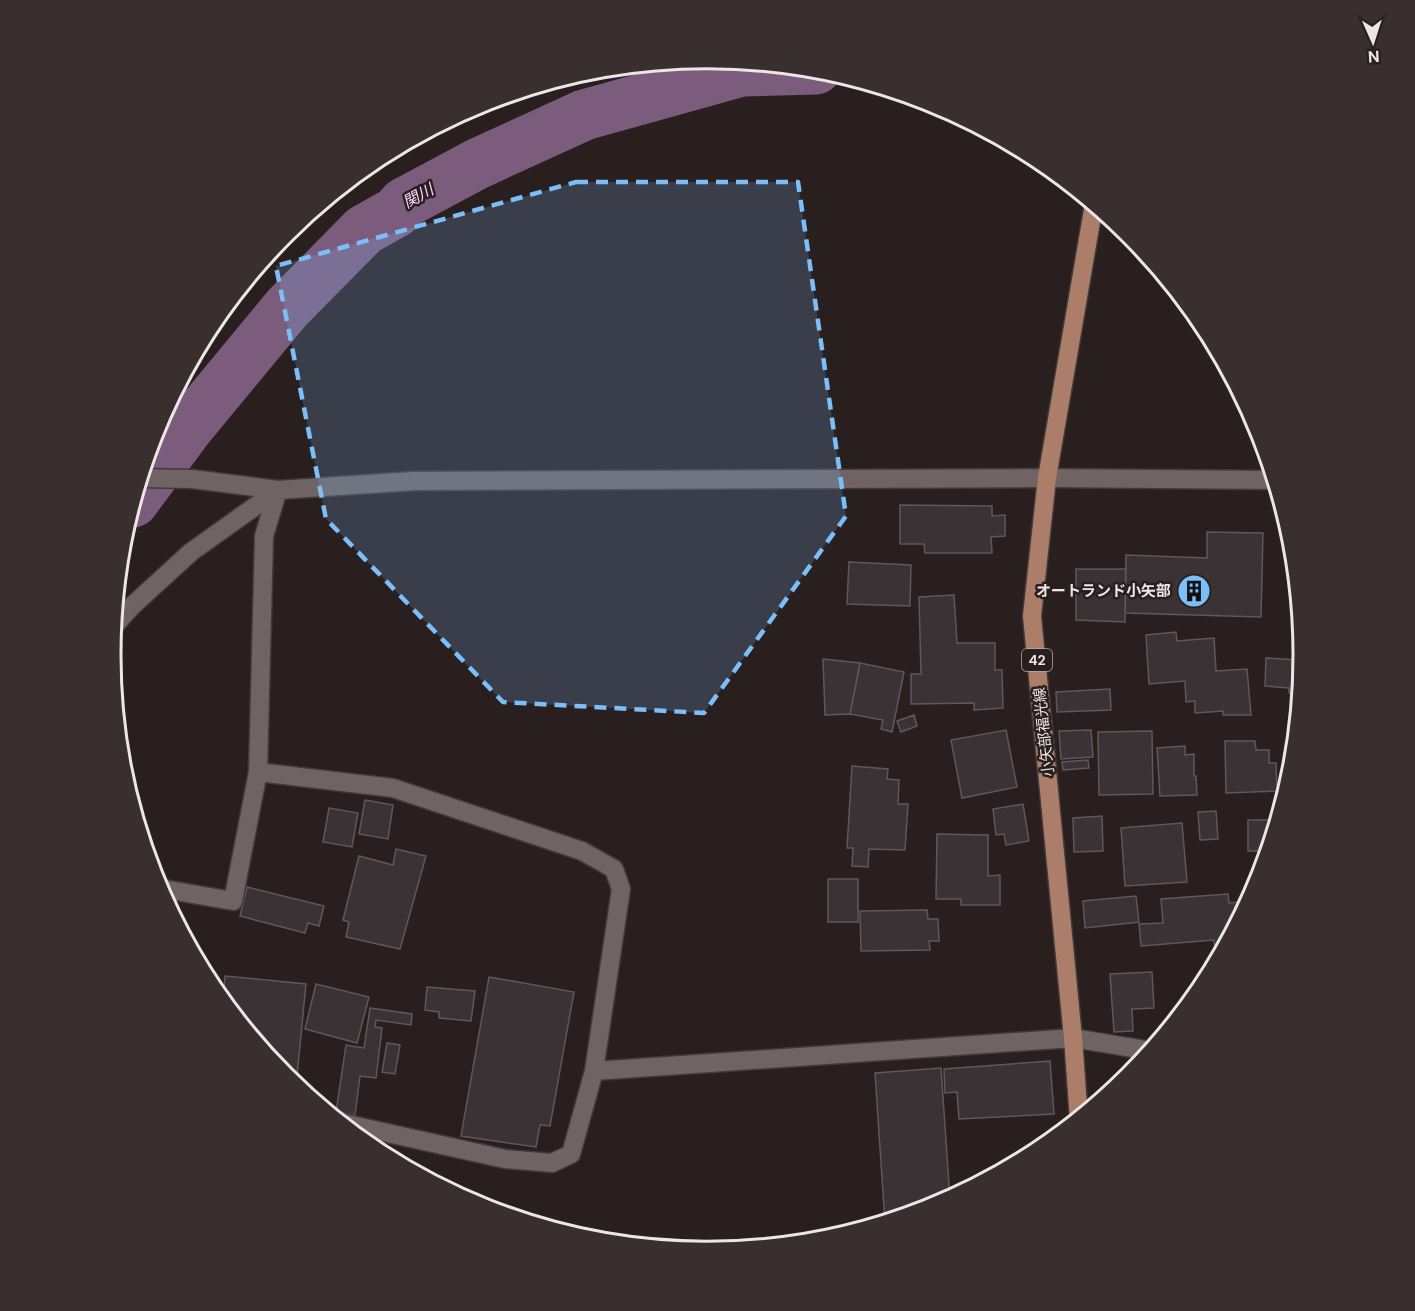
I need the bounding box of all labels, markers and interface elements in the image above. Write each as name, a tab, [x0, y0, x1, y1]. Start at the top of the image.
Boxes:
north arrow	[1343, 12, 1403, 72]
text: N	[1367, 46, 1380, 67]
water label: 関川	[399, 178, 439, 213]
building icon: オートランド小矢部	[1176, 573, 1212, 609]
place label: オートランド小矢部	[1036, 581, 1171, 601]
road number: 42	[1022, 649, 1052, 671]
street label: 小矢部福光線	[1029, 686, 1059, 778]

